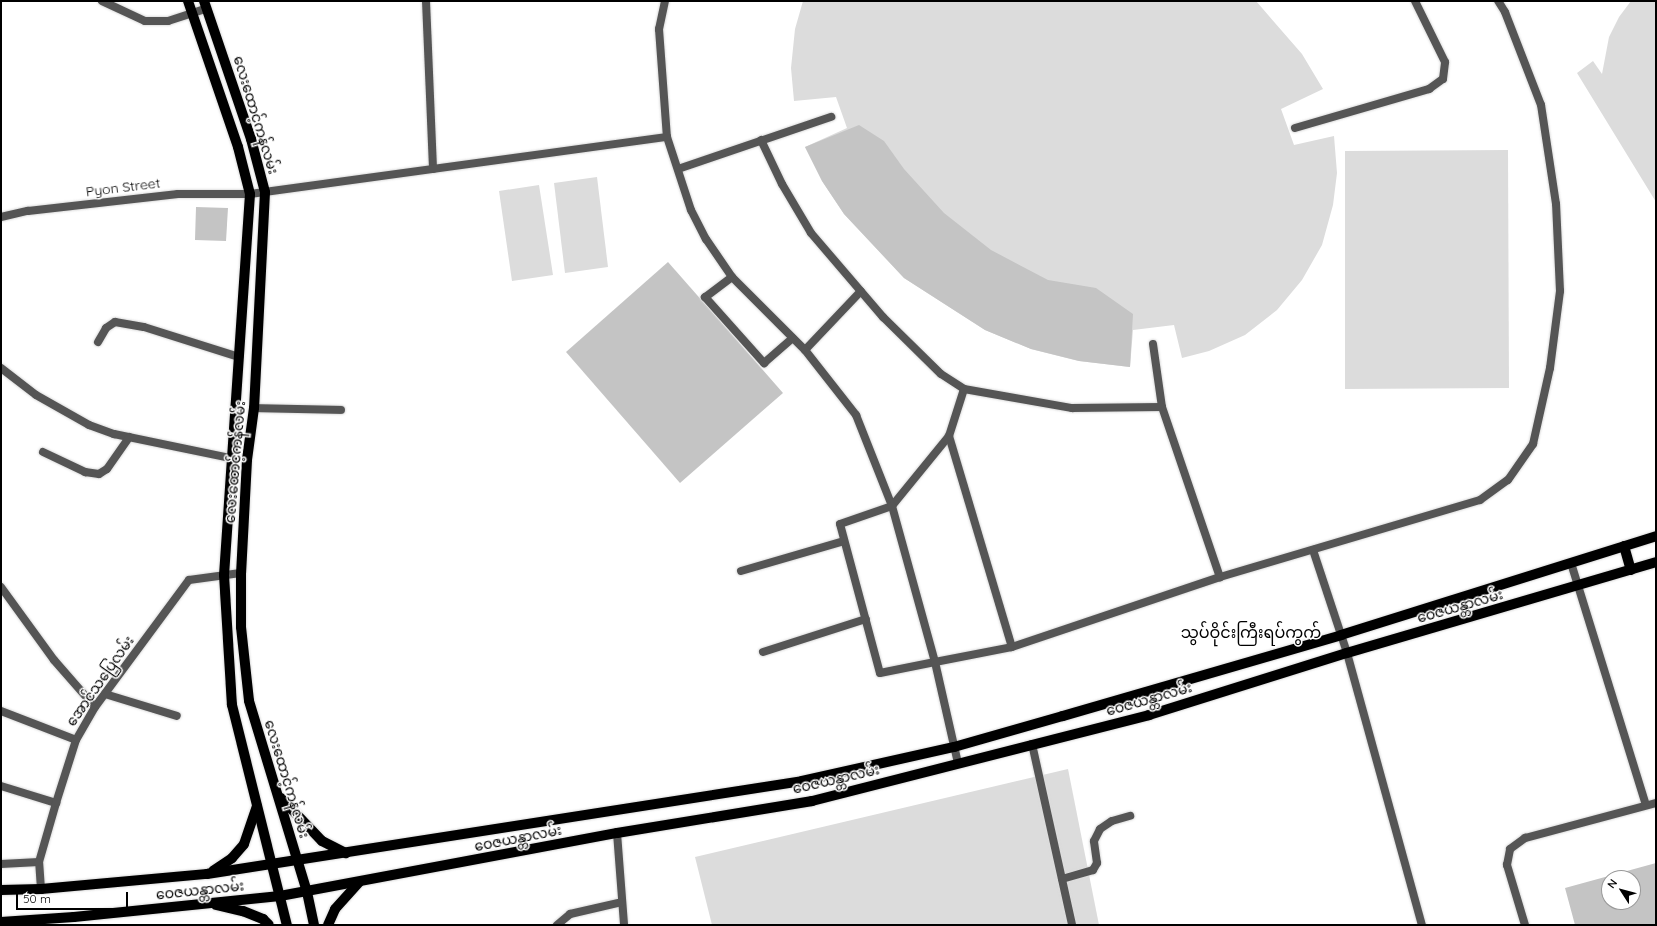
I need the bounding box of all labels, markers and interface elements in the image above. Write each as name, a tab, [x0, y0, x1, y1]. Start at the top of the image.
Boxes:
street label: လေးထောင့်ကန်လမ်း	[230, 54, 282, 176]
street label: Pyon Street	[85, 174, 161, 200]
street label: လေးထောင့်ကန်လမ်း	[221, 400, 249, 524]
street label: ဝေဇယန္တာလမ်း	[1415, 586, 1505, 626]
district label: သွပ်ဝိုင်းကြီးရပ်ကွက်	[1181, 622, 1321, 642]
street label: အောင်သပြေလမ်း	[63, 633, 137, 729]
street label: ဝေဇယန္တာလမ်း	[1104, 679, 1194, 719]
street label: လေးထောင့်ကန်လမ်း	[261, 718, 313, 840]
street label: ဝေဇယန္တာလမ်း	[791, 761, 881, 797]
street label: ဝေဇယန္တာလမ်း	[473, 821, 563, 855]
north arrow	[1601, 870, 1641, 910]
text: N	[1604, 876, 1620, 891]
street label: ဝေဇယန္တာလမ်း	[155, 877, 245, 903]
scale bar	[18, 884, 130, 910]
text: 50 m	[23, 891, 51, 906]

